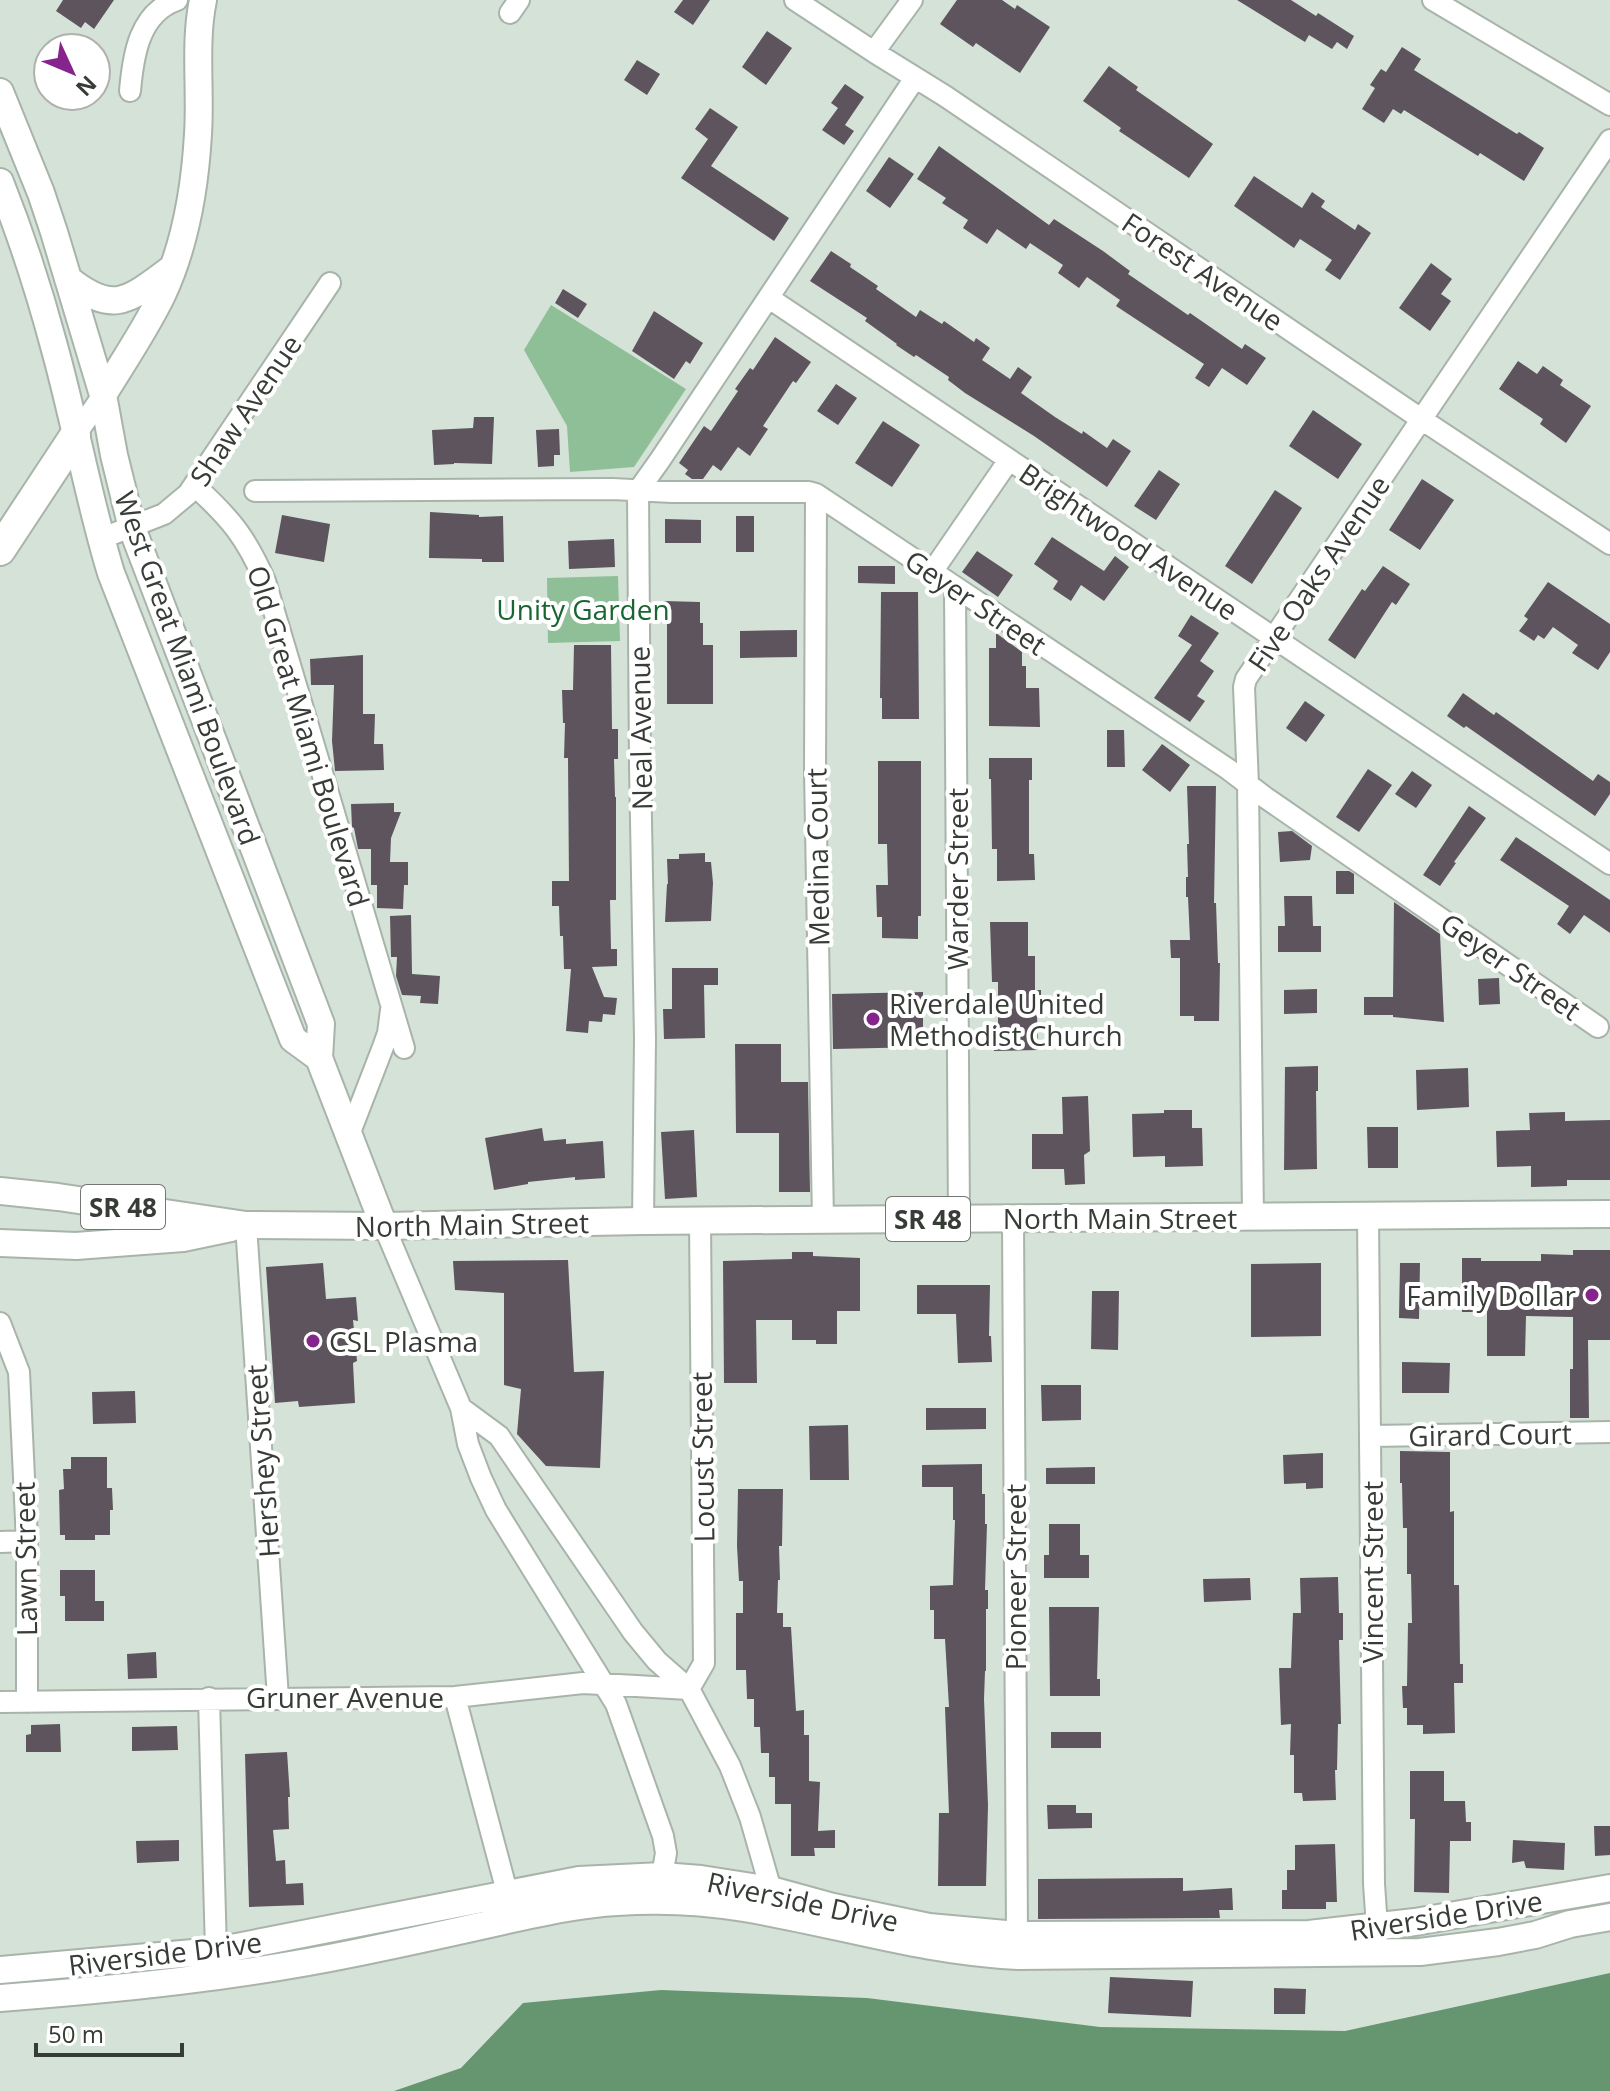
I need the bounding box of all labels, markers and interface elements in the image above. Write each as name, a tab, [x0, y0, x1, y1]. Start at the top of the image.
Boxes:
north arrow	[32, 32, 112, 112]
text: N	[70, 70, 104, 103]
street label: Forest Avenue	[1115, 203, 1291, 339]
street label: Shaw Avenue	[180, 327, 310, 493]
street label: Brightwood Avenue	[1012, 454, 1246, 628]
street label: Five Oaks Avenue	[1238, 468, 1398, 678]
street label: West Great Miami Boulevard	[106, 486, 270, 850]
street label: Geyer Street	[898, 541, 1054, 663]
street label: Old Great Miami Boulevard	[239, 561, 379, 911]
park label: Unity Garden	[496, 590, 670, 628]
street label: Neal Avenue	[620, 646, 660, 810]
street label: Medina Court	[796, 768, 838, 946]
street label: Warder Street	[938, 788, 976, 970]
street label: Geyer Street	[1433, 904, 1589, 1028]
place label: Riverdale United Methodist Church	[889, 984, 1123, 1054]
marker: Riverdale United Methodist Church	[864, 1010, 882, 1028]
road number: SR 48	[81, 1185, 165, 1229]
road number: SR 48	[886, 1197, 970, 1241]
street label: North Main Street	[1003, 1199, 1237, 1237]
street label: North Main Street	[355, 1203, 589, 1245]
place label: Family Dollar	[1406, 1276, 1577, 1314]
marker: Family Dollar	[1583, 1286, 1601, 1304]
place label: CSL Plasma	[329, 1322, 478, 1360]
marker: CSL Plasma	[304, 1332, 322, 1350]
street label: Hershey Street	[236, 1363, 288, 1559]
street label: Locust Street	[682, 1371, 722, 1543]
street label: Girard Court	[1408, 1414, 1572, 1454]
street label: Lawn Street	[5, 1481, 45, 1637]
street label: Vincent Street	[1353, 1481, 1391, 1663]
street label: Pioneer Street	[996, 1484, 1034, 1670]
street label: Gruner Avenue	[246, 1678, 444, 1716]
street label: Riverside Drive	[704, 1862, 902, 1940]
street label: Riverside Drive	[1347, 1881, 1545, 1949]
street label: Riverside Drive	[66, 1922, 264, 1984]
scale bar	[36, 2007, 182, 2057]
text: 50 m	[48, 2017, 104, 2050]

